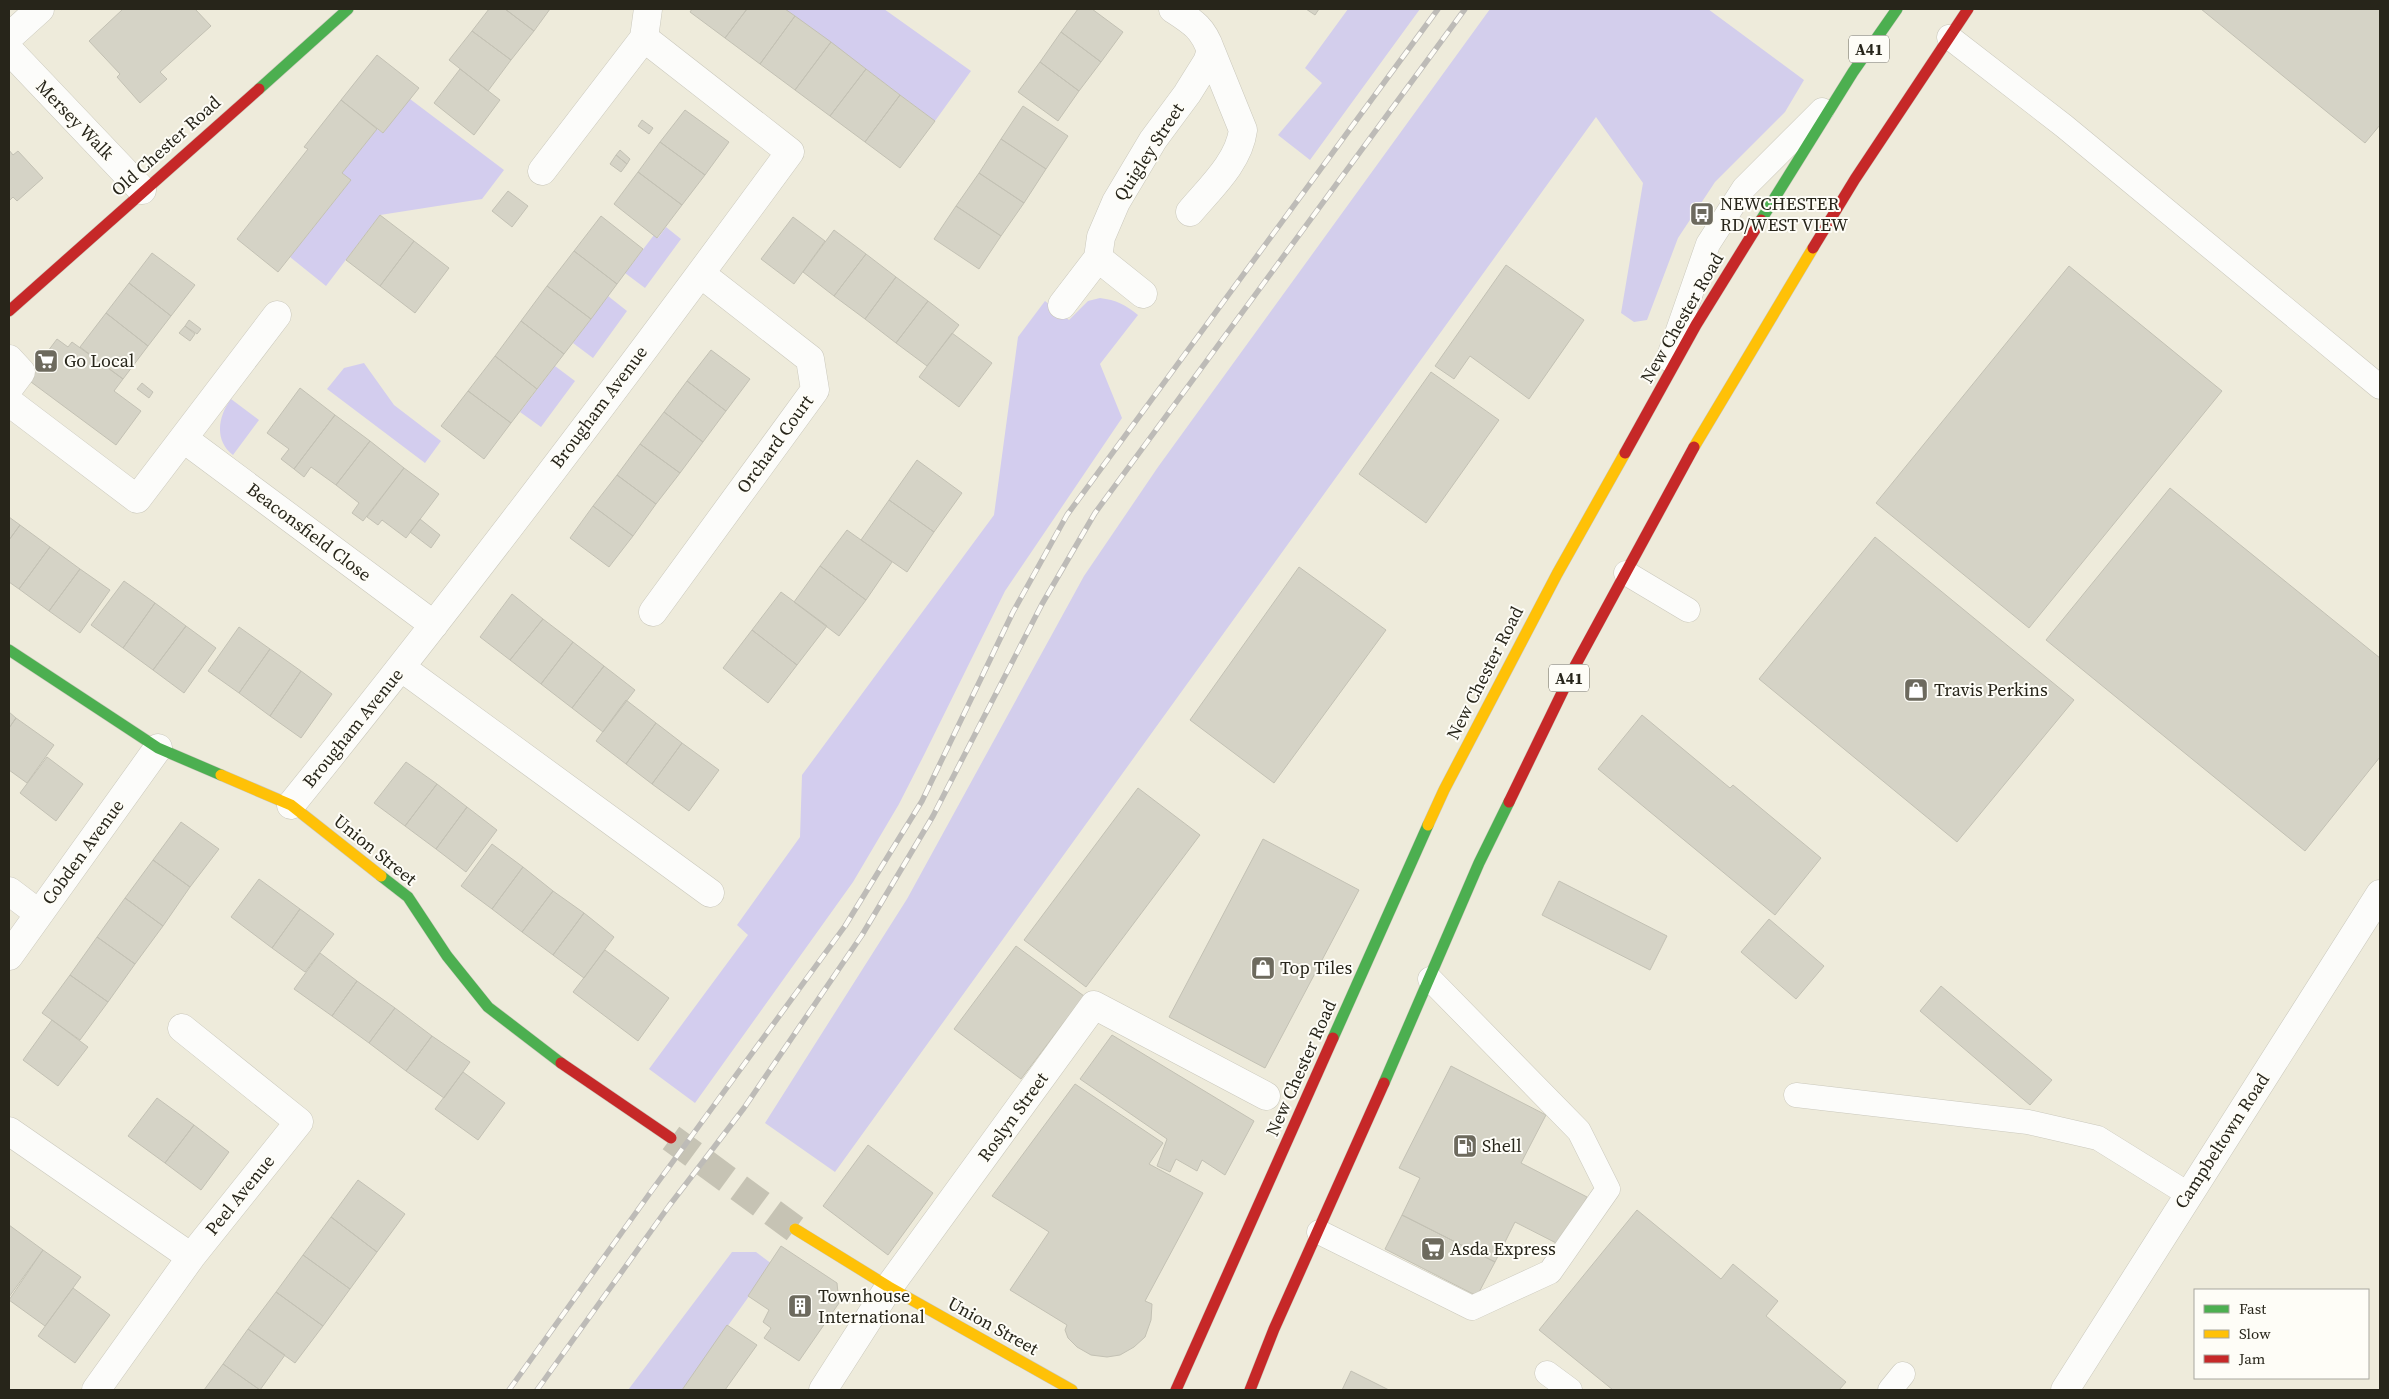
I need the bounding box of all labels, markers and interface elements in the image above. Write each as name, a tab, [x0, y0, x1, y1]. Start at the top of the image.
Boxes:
road number: A41	[1849, 36, 1889, 62]
street label: Mersey Walk	[31, 74, 120, 165]
street label: Old Chester Road	[106, 90, 226, 202]
street label: Quigley Street	[1108, 98, 1190, 206]
place label: NEWCHESTER RD/WEST VIEW	[1720, 191, 1849, 237]
bus stop icon: NEWCHESTER RD/WEST VIEW	[1689, 201, 1715, 227]
street label: New Chester Road	[1634, 248, 1729, 388]
street label: Brougham Avenue	[544, 340, 653, 473]
supermarket icon: Go Local	[33, 348, 59, 374]
place label: Go Local	[64, 348, 134, 373]
street label: Orchard Court	[730, 389, 819, 498]
street label: Beaconsfield Close	[242, 476, 377, 587]
street label: New Chester Road	[1440, 602, 1529, 744]
street label: Brougham Avenue	[297, 663, 409, 793]
road number: A41	[1549, 664, 1589, 691]
shop icon: Travis Perkins	[1903, 677, 1929, 703]
place label: Travis Perkins	[1934, 677, 2048, 702]
street label: Cobden Avenue	[36, 794, 129, 910]
street label: Union Street	[328, 808, 422, 891]
shop icon: Top Tiles	[1250, 955, 1276, 981]
place label: Top Tiles	[1280, 955, 1352, 980]
street label: New Chester Road	[1259, 996, 1342, 1140]
street label: Roslyn Street	[972, 1067, 1054, 1167]
street label: Campbeltown Road	[2168, 1068, 2275, 1213]
fuel station icon: Shell	[1452, 1133, 1478, 1159]
place label: Shell	[1482, 1133, 1522, 1158]
street label: Peel Avenue	[199, 1149, 280, 1240]
supermarket icon: Asda Express	[1420, 1236, 1446, 1262]
place label: Asda Express	[1450, 1236, 1556, 1261]
place label: Townhouse International	[818, 1283, 925, 1329]
legend	[2194, 1289, 2369, 1379]
street label: Union Street	[943, 1290, 1043, 1361]
building icon: Townhouse International	[787, 1293, 813, 1319]
text: Fast	[2239, 1298, 2266, 1319]
text: Slow	[2239, 1323, 2271, 1344]
text: Jam	[2238, 1348, 2266, 1369]

